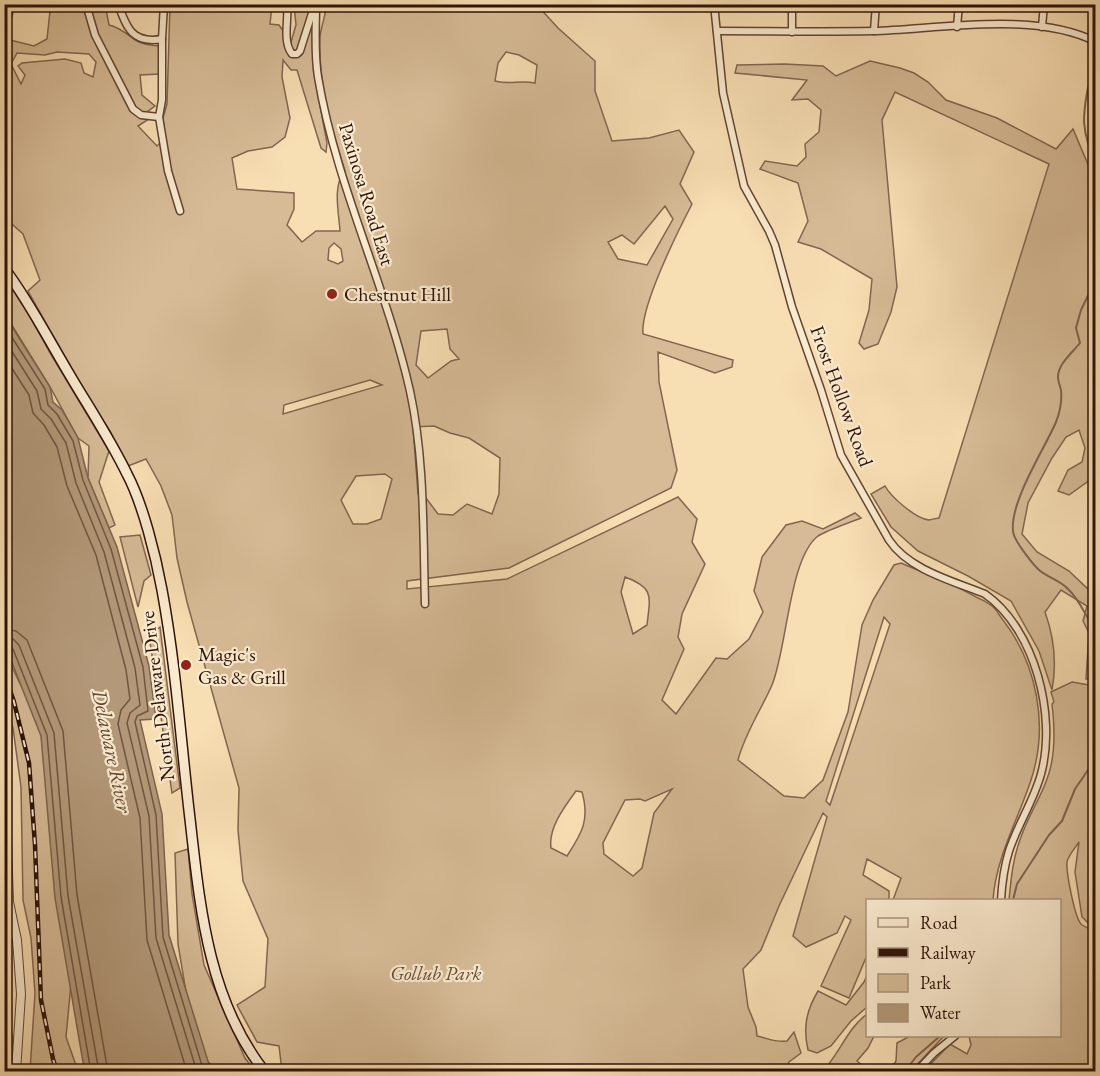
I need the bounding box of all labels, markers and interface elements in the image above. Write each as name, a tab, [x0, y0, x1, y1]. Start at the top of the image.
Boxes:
street label: Paxinosa Road East	[333, 120, 401, 269]
place label: Chestnut Hill	[344, 281, 451, 307]
marker: Chestnut Hill	[325, 287, 339, 301]
street label: Frost Hollow Road	[804, 322, 880, 471]
street label: North Delaware Drive	[134, 609, 180, 782]
place label: Magic's Gas & Grill	[198, 641, 286, 690]
marker: Magic's Gas & Grill	[179, 658, 193, 672]
water label: Delaware River	[86, 686, 139, 816]
legend	[866, 899, 1061, 1037]
text: Road	[920, 911, 959, 934]
text: Railway	[920, 941, 976, 964]
park label: Gollub Park	[390, 960, 482, 986]
text: Park	[920, 971, 951, 994]
text: Water	[920, 1001, 961, 1024]

